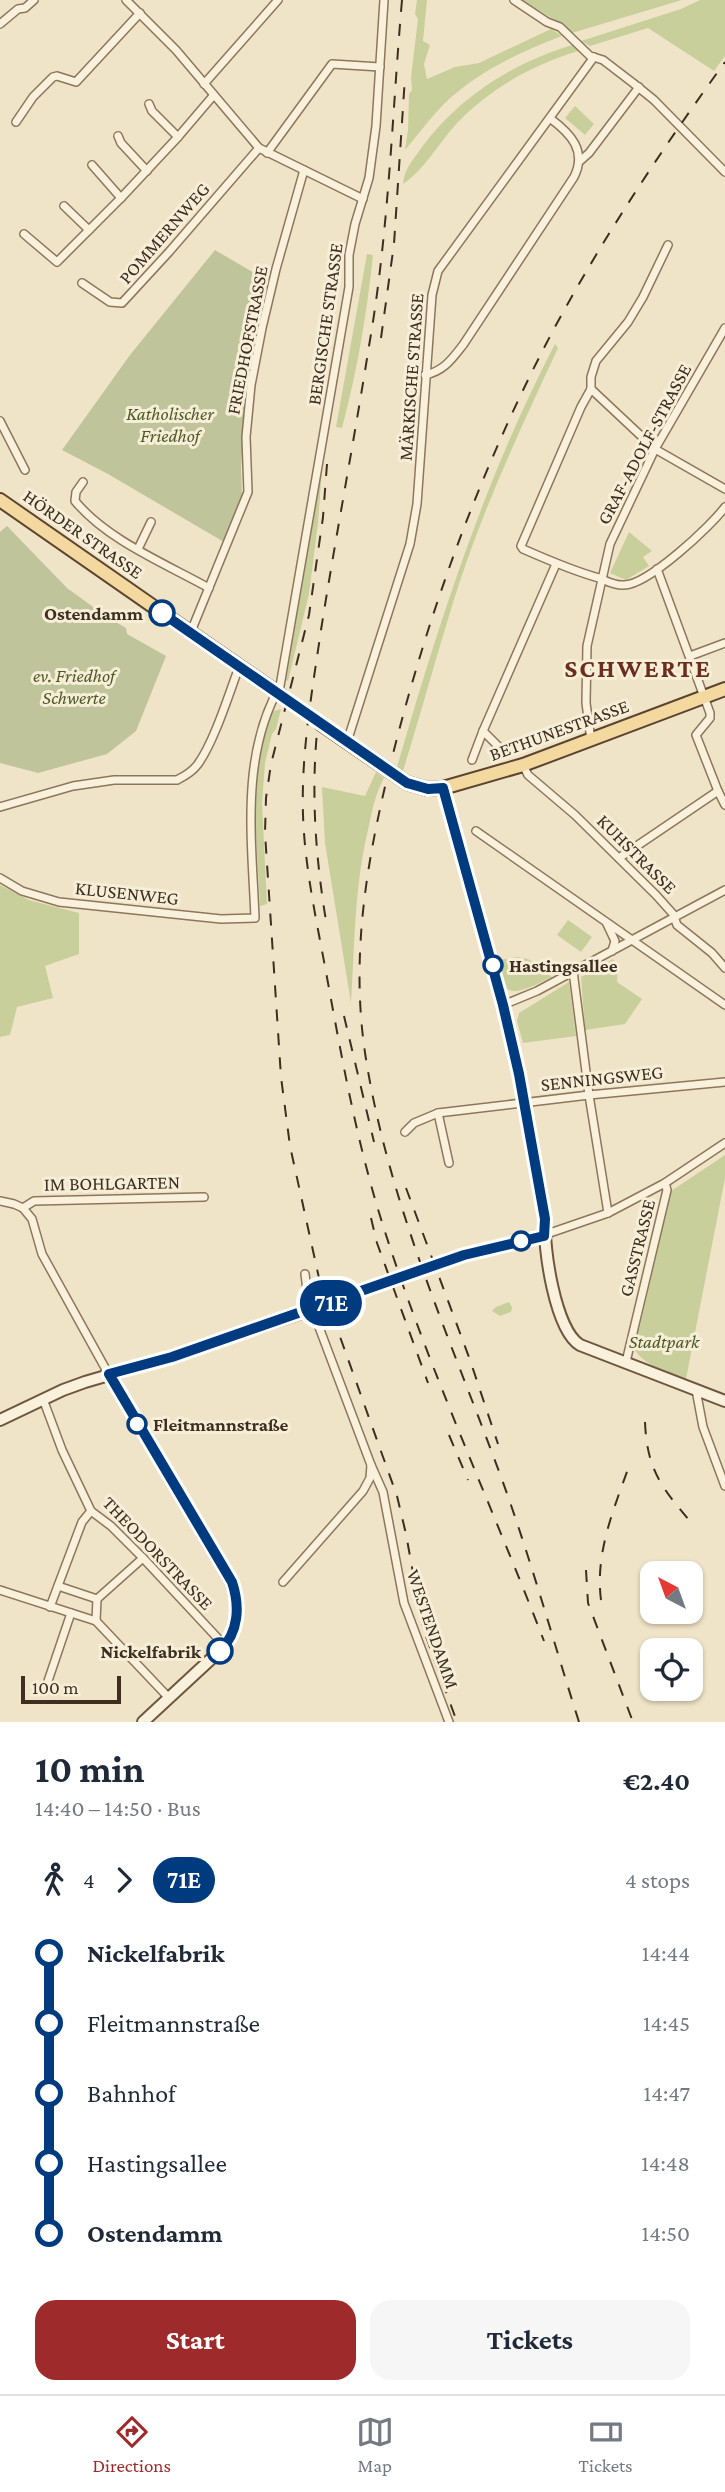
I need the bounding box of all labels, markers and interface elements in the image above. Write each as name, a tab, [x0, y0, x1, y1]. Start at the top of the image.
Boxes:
street label: POMMERNWEG	[114, 178, 214, 288]
street label: BERGISCHE STRASSE	[303, 242, 347, 406]
street label: FRIEDHOFSTRASSE	[222, 264, 272, 416]
street label: MÄRKISCHE STRASSE	[395, 292, 427, 462]
street label: GRAF-ADOLF-STRASSE	[593, 360, 695, 528]
park label: Katholischer Friedhof	[126, 403, 215, 446]
street label: HÖRDER STRASSE	[19, 485, 147, 583]
marker: Ostendamm	[149, 600, 175, 626]
place label: Ostendamm	[44, 603, 143, 624]
district label: SCHWERTE	[564, 654, 712, 683]
park label: ev. Friedhof Schwerte	[33, 665, 118, 708]
street label: BETHUNESTRASSE	[487, 695, 631, 765]
street label: KUHSTRASSE	[593, 810, 681, 898]
street label: KLUSENWEG	[74, 877, 180, 909]
marker: Hastingsallee	[483, 955, 503, 975]
place label: Hastingsallee	[509, 955, 618, 976]
street label: SENNINGSWEG	[540, 1061, 664, 1095]
street label: IM BOHLGARTEN	[44, 1171, 180, 1195]
street label: GASSTRASSE	[615, 1197, 659, 1299]
unlabelled marker	[511, 1231, 531, 1251]
line badge: 71E	[291, 1280, 371, 1326]
text: 71E	[314, 1289, 348, 1316]
park label: Stadtpark	[629, 1331, 700, 1352]
marker: Fleitmannstraße	[127, 1414, 147, 1434]
place label: Fleitmannstraße	[153, 1414, 289, 1435]
street label: THEODORSTRASSE	[99, 1492, 217, 1614]
north arrow	[640, 1561, 704, 1624]
map controls	[640, 1561, 703, 1701]
street label: WESTENDAMM	[403, 1567, 463, 1691]
marker: Nickelfabrik	[207, 1638, 233, 1664]
button: locate	[640, 1638, 703, 1701]
place label: Nickelfabrik	[101, 1641, 202, 1662]
scale bar	[21, 1673, 121, 1705]
text: 100 m	[32, 1677, 79, 1698]
text: 10 min	[35, 1748, 145, 1790]
text: €2.40	[623, 1767, 690, 1796]
text: 14:40 – 14:50 · Bus	[35, 1795, 201, 1821]
icon: walk	[35, 1861, 73, 1899]
icon: forward	[105, 1861, 143, 1899]
text: 71E	[167, 1866, 201, 1893]
text: 4	[83, 1867, 95, 1893]
text: 4 stops	[625, 1867, 690, 1893]
text: Nickelfabrik	[87, 1939, 225, 1968]
text: 14:44	[642, 1940, 690, 1966]
text: Fleitmannstraße	[87, 2009, 260, 2038]
text: 14:45	[643, 2010, 690, 2036]
text: Bahnhof	[87, 2079, 176, 2108]
text: 14:47	[644, 2080, 690, 2106]
text: Hastingsallee	[87, 2149, 227, 2178]
text: 14:48	[641, 2150, 690, 2176]
text: Ostendamm	[87, 2219, 223, 2248]
text: 14:50	[642, 2220, 690, 2246]
button: Start	[35, 2300, 356, 2380]
button: Tickets	[370, 2300, 690, 2380]
tab: Directions	[92, 2413, 171, 2476]
tab: Map	[356, 2413, 394, 2476]
tab: Tickets	[579, 2413, 633, 2476]

